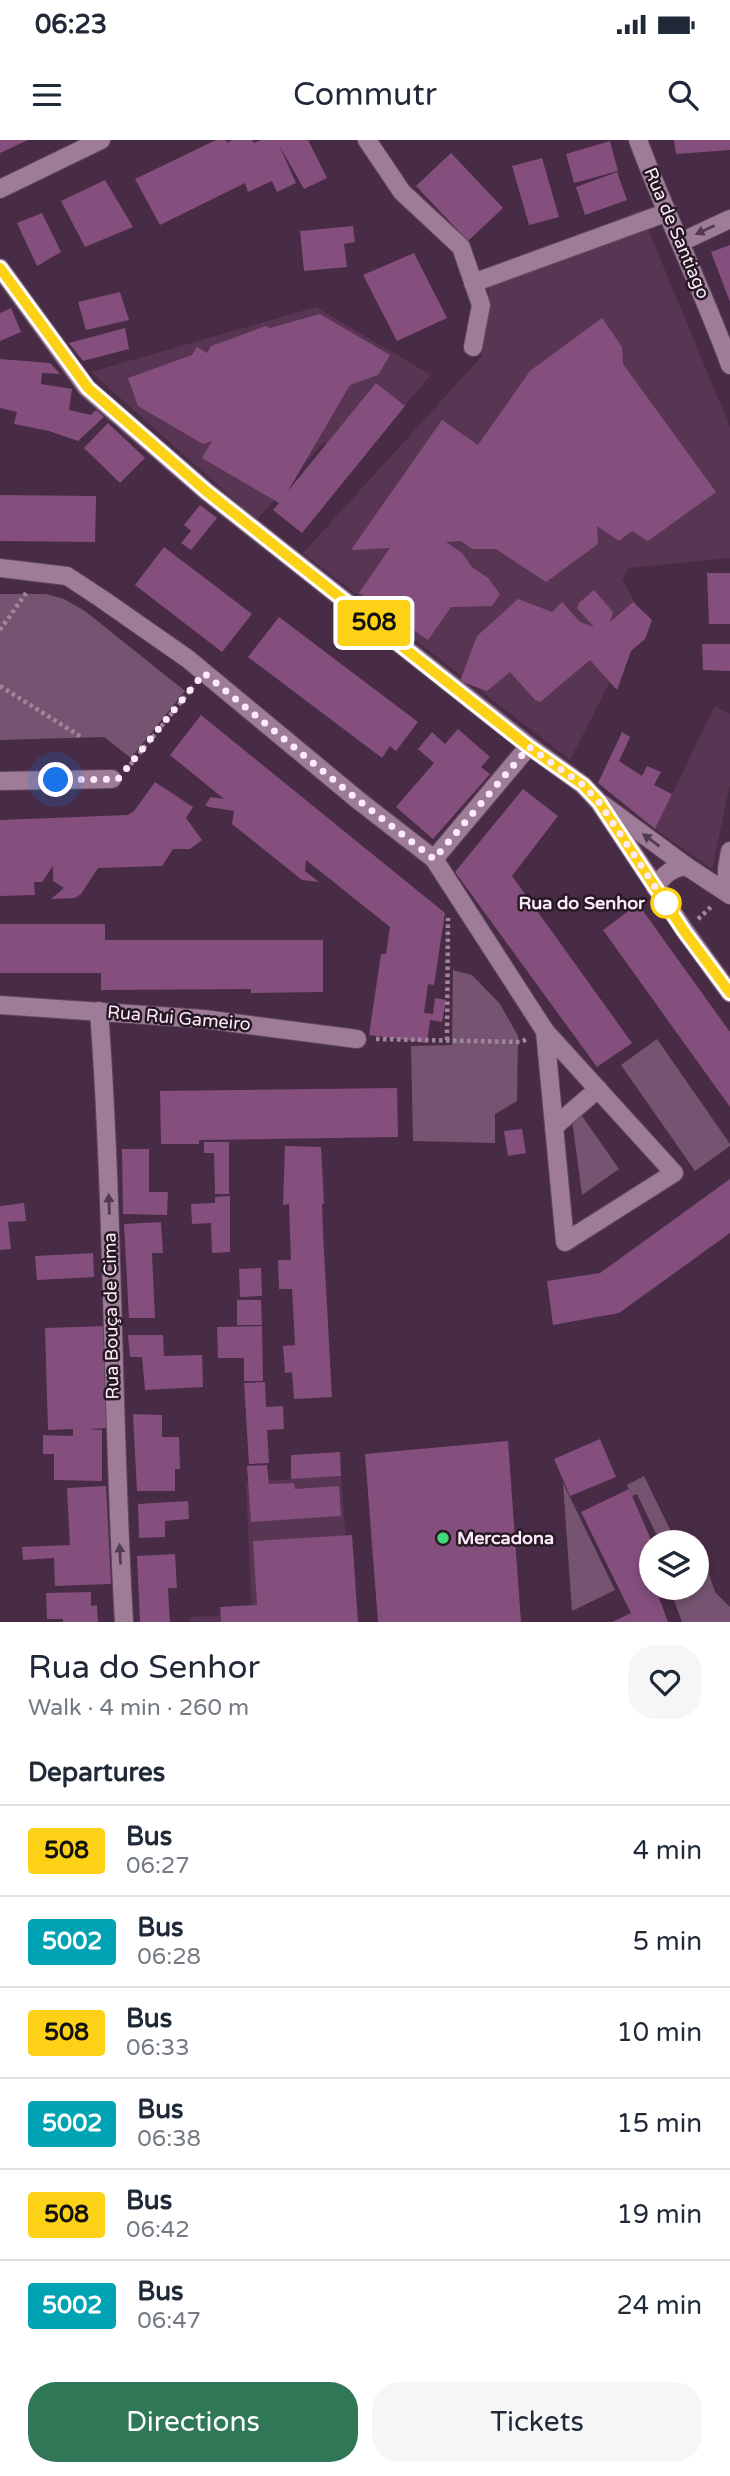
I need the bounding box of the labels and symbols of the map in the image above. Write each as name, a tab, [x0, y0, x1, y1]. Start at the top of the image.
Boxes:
street label: Rua de Santiago	[639, 164, 715, 302]
one-way arrow	[695, 225, 716, 236]
line badge: 508	[334, 600, 414, 646]
your location	[38, 762, 73, 797]
one-way arrow	[642, 833, 660, 847]
marker: Rua do Senhor	[651, 888, 681, 918]
place label: Rua do Senhor	[518, 892, 646, 914]
street label: Rua Rui Gameiro	[106, 1001, 252, 1035]
one-way arrow	[103, 1193, 114, 1215]
street label: Rua Bouça de Cima	[99, 1232, 123, 1400]
place label: Mercadona	[457, 1527, 554, 1549]
marker: Mercadona	[435, 1530, 451, 1546]
one-way arrow	[114, 1543, 125, 1565]

